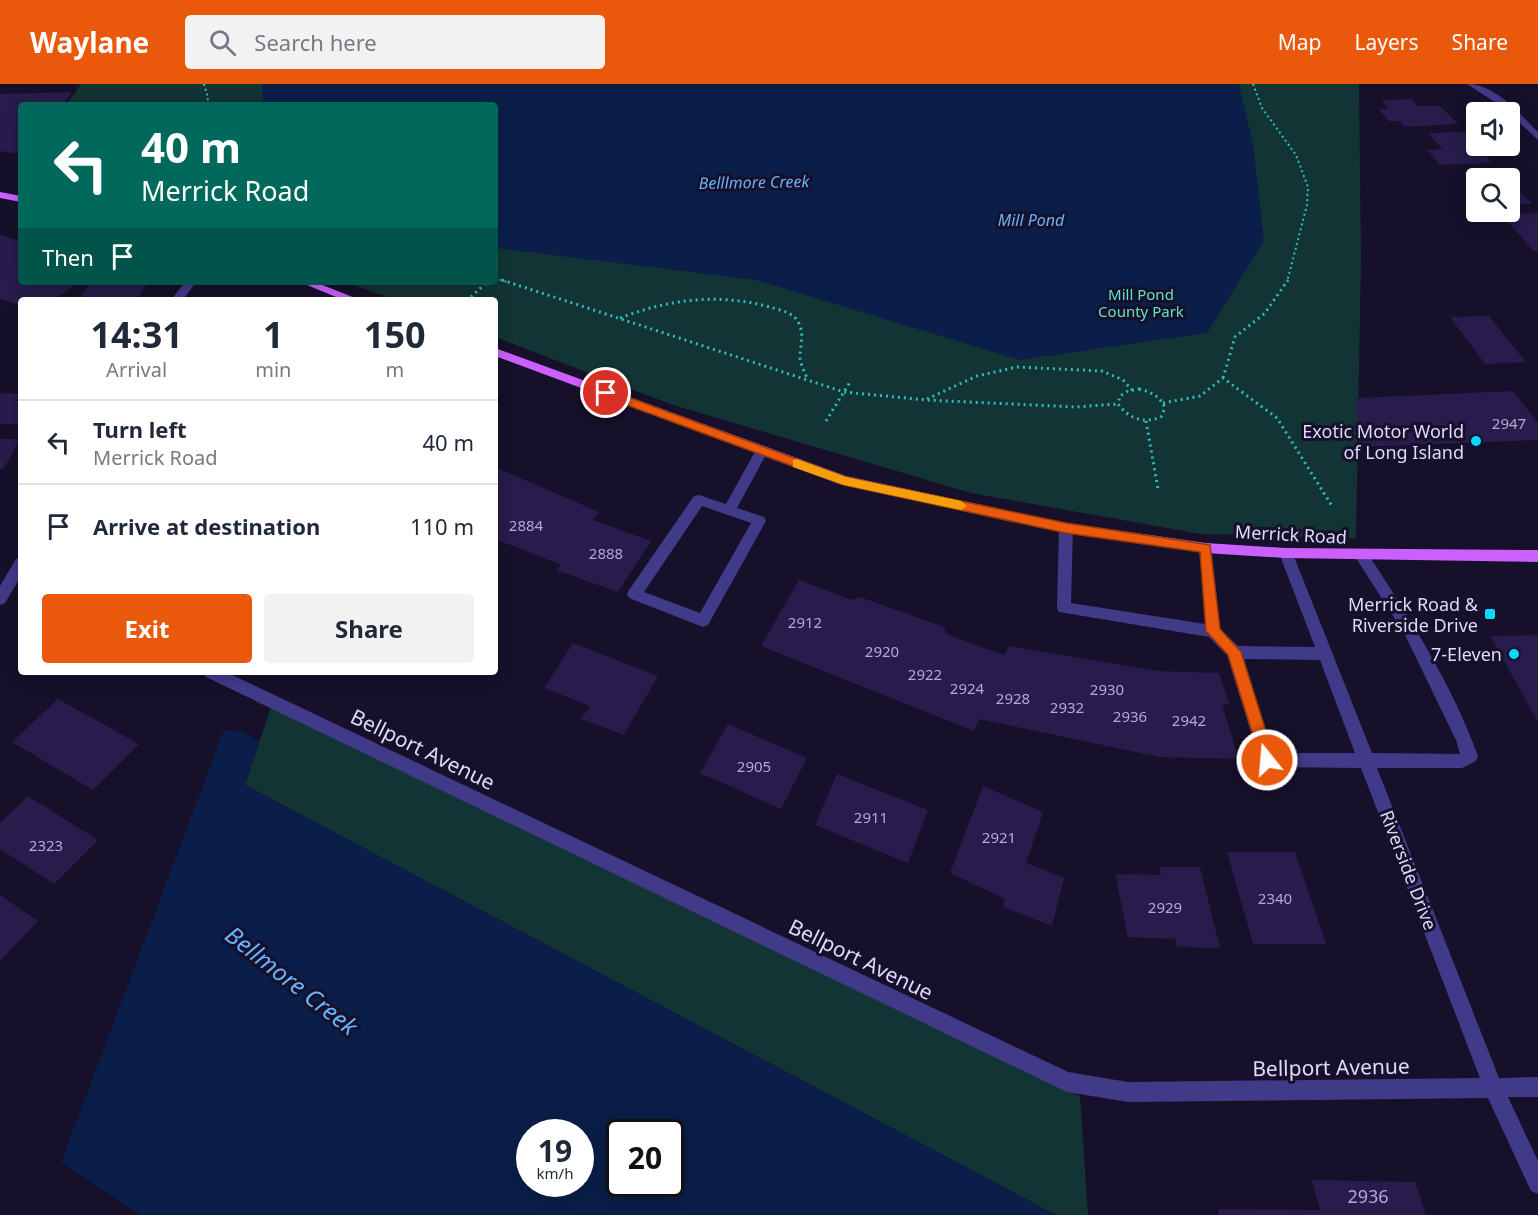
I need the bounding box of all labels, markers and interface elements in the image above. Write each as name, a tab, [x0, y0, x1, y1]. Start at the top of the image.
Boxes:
search box	[185, 15, 605, 69]
text: Waylane	[30, 23, 149, 61]
icon: search	[206, 26, 239, 59]
text: Search here	[254, 27, 377, 57]
text: Map	[1278, 28, 1322, 56]
text: Layers	[1355, 28, 1419, 56]
text: Share	[1452, 28, 1508, 56]
map controls	[1466, 102, 1520, 222]
button: sound	[1466, 102, 1520, 156]
text: 40 m	[141, 118, 241, 175]
icon: left	[42, 126, 120, 204]
button: search	[1466, 168, 1520, 222]
water label: Belllmore Creek	[699, 170, 811, 194]
text: Merrick Road	[141, 172, 309, 209]
water label: Mill Pond	[998, 209, 1065, 231]
icon: arrive	[106, 240, 139, 273]
text: Then	[42, 242, 94, 272]
park label: Mill Pond County Park	[1098, 284, 1184, 321]
text: 14:31	[90, 310, 183, 359]
text: 1	[263, 310, 284, 359]
text: 150	[364, 310, 426, 359]
text: Arrival	[106, 356, 167, 383]
text: min	[255, 356, 291, 383]
text: m	[385, 356, 404, 383]
pin	[580, 367, 631, 418]
icon: arrive	[589, 376, 622, 409]
house number: 2947	[1492, 413, 1526, 433]
text: Turn left	[93, 414, 187, 444]
place label: Exotic Motor World of Long Island	[1302, 419, 1464, 464]
icon: left	[42, 426, 75, 459]
text: 40 m	[423, 427, 474, 457]
marker: Exotic Motor World of Long Island	[1469, 434, 1483, 448]
text: Merrick Road	[93, 444, 218, 471]
icon: arrive	[42, 510, 75, 543]
text: Arrive at destination	[93, 511, 320, 541]
text: 110 m	[410, 511, 474, 541]
house number: 2884	[509, 515, 544, 535]
street label: Merrick Road	[1234, 519, 1348, 549]
house number: 2888	[589, 543, 623, 563]
place label: Merrick Road & Riverside Drive	[1348, 592, 1479, 637]
button: Exit	[42, 594, 252, 663]
button: Share	[264, 594, 474, 663]
marker: Merrick Road & Riverside Drive	[1483, 607, 1497, 621]
house number: 2912	[788, 612, 822, 632]
house number: 2920	[865, 641, 899, 661]
place label: 7-Eleven	[1431, 642, 1502, 666]
marker: 7-Eleven	[1507, 647, 1521, 661]
house number: 2922	[908, 664, 942, 684]
house number: 2924	[950, 678, 985, 698]
house number: 2930	[1090, 679, 1124, 699]
house number: 2928	[996, 688, 1030, 708]
house number: 2932	[1050, 697, 1084, 717]
street label: Bellport Avenue	[346, 702, 500, 796]
house number: 2936	[1113, 706, 1147, 726]
house number: 2942	[1172, 710, 1206, 730]
position arrow	[1235, 728, 1299, 792]
house number: 2905	[737, 756, 771, 776]
house number: 2911	[854, 807, 888, 827]
street label: Riverside Drive	[1375, 807, 1443, 933]
house number: 2921	[982, 827, 1016, 847]
house number: 2323	[29, 835, 63, 855]
house number: 2340	[1258, 888, 1292, 908]
house number: 2929	[1148, 897, 1182, 917]
street label: Bellport Avenue	[784, 912, 938, 1006]
water label: Bellmore Creek	[219, 918, 366, 1043]
street label: Bellport Avenue	[1252, 1052, 1410, 1082]
speed limit sign: 20	[606, 1119, 684, 1197]
text: 19	[538, 1130, 572, 1171]
text: km/h	[537, 1163, 573, 1183]
house number: 2936	[1347, 1184, 1389, 1208]

